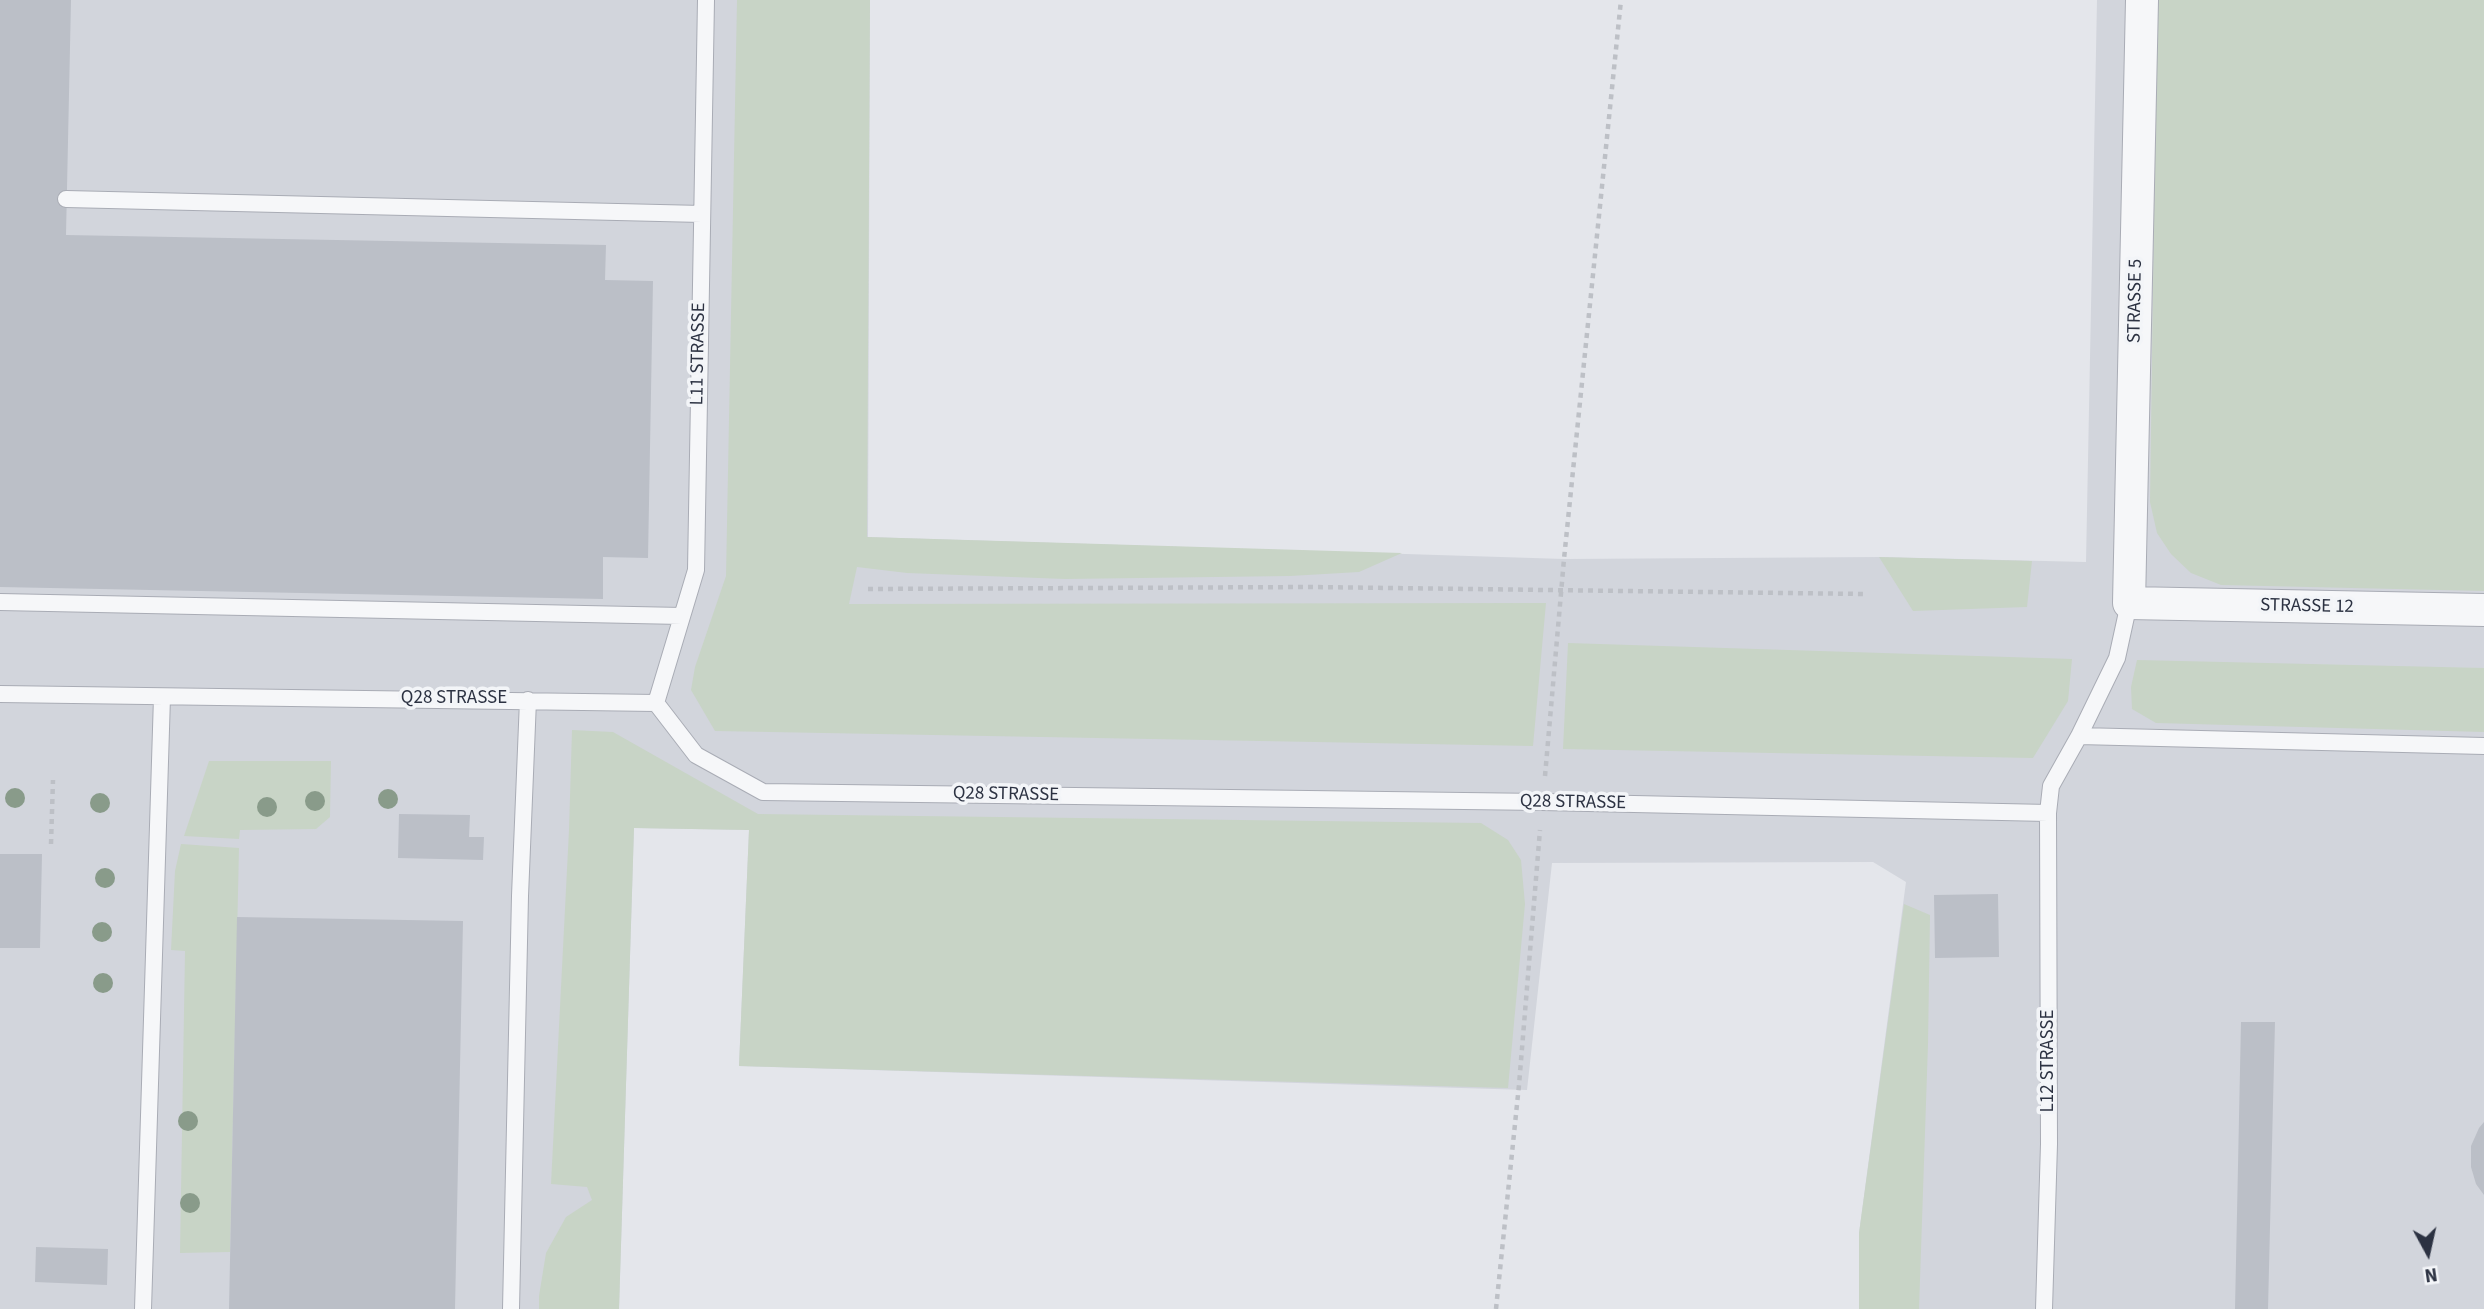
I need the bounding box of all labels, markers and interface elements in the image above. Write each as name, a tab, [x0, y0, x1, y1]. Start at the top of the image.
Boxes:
street label: STRASSE 5	[2124, 259, 2148, 343]
street label: L11 STRASSE	[687, 302, 711, 406]
street label: STRASSE 12	[2260, 595, 2354, 619]
street label: Q28 STRASSE	[401, 688, 507, 710]
street label: Q28 STRASSE	[953, 783, 1059, 807]
street label: Q28 STRASSE	[1520, 791, 1626, 815]
street label: L12 STRASSE	[2038, 1010, 2060, 1112]
north arrow	[2393, 1218, 2463, 1288]
text: N	[2423, 1260, 2439, 1289]

